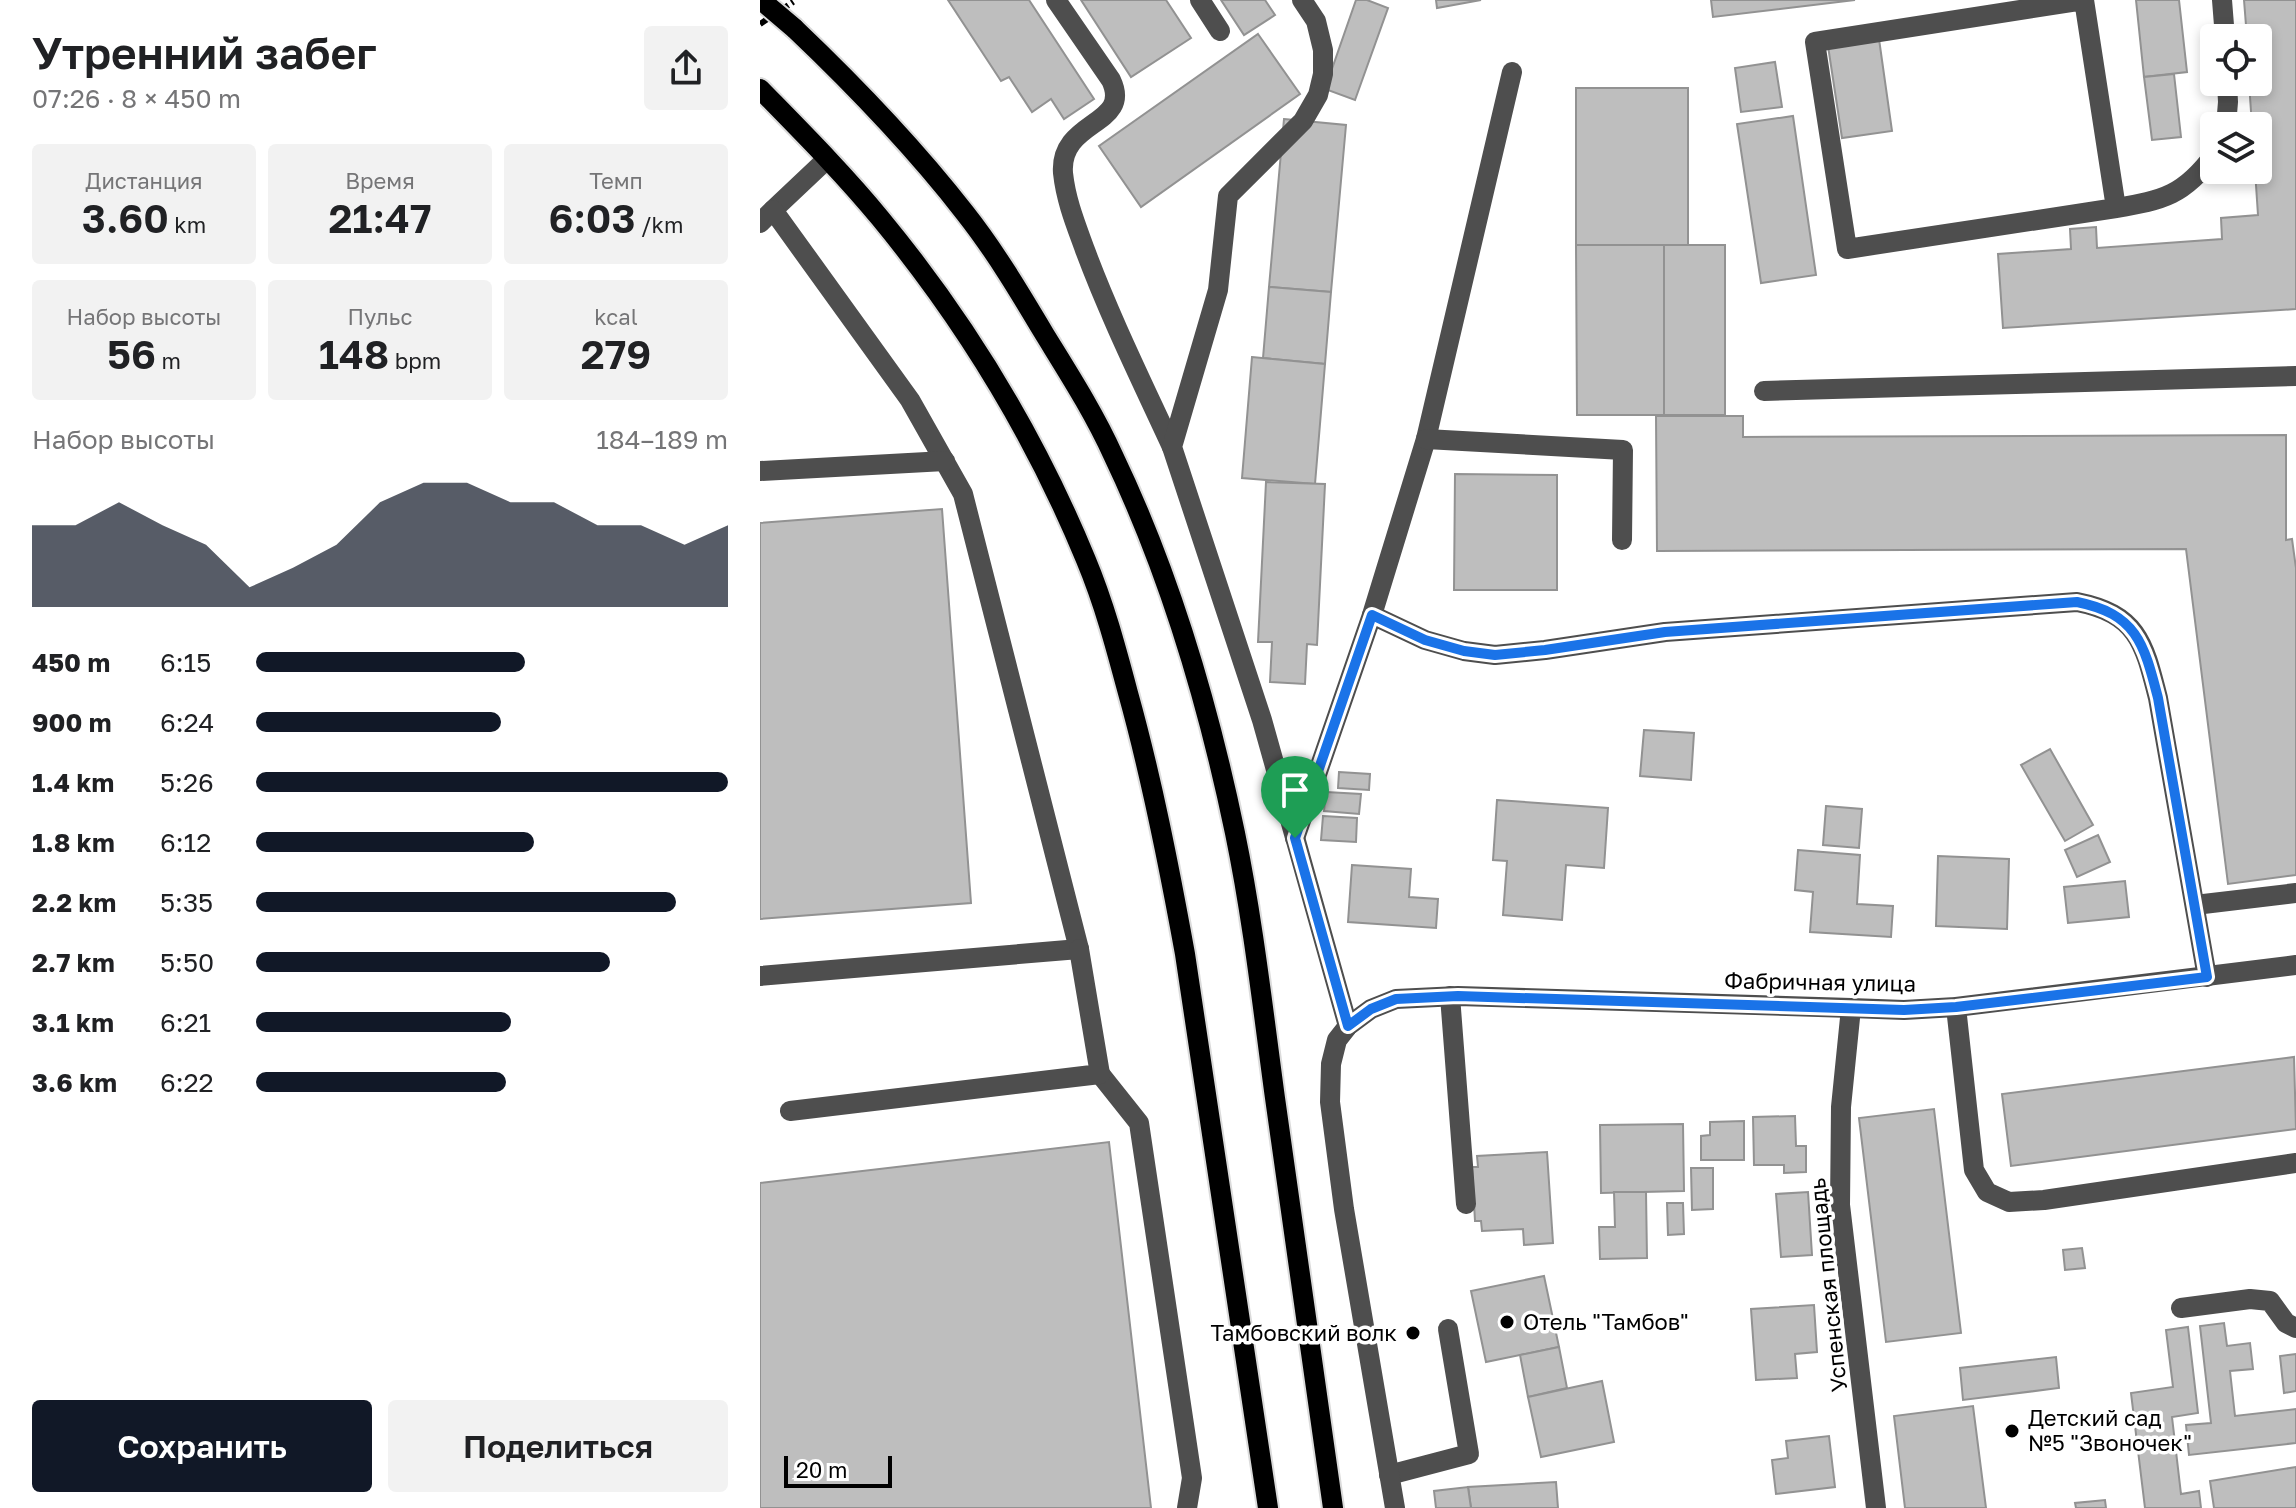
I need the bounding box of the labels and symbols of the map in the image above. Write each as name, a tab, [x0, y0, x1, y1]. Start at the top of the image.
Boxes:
pin	[1261, 756, 1329, 838]
street label: Фабричная улица	[1724, 966, 1916, 997]
street label: Успенская площадь	[1803, 1177, 1852, 1393]
place label: Отель "Тамбов"	[1523, 1308, 1689, 1335]
marker: Отель "Тамбов"	[1498, 1313, 1516, 1331]
place label: Тамбовский волк	[1210, 1319, 1397, 1346]
marker: Тамбовский волк	[1404, 1324, 1422, 1342]
place label: Детский сад №5 "Звоночек"	[2028, 1404, 2192, 1456]
marker: Детский сад №5 "Звоночек"	[2003, 1422, 2021, 1440]
scale bar	[784, 1452, 892, 1488]

